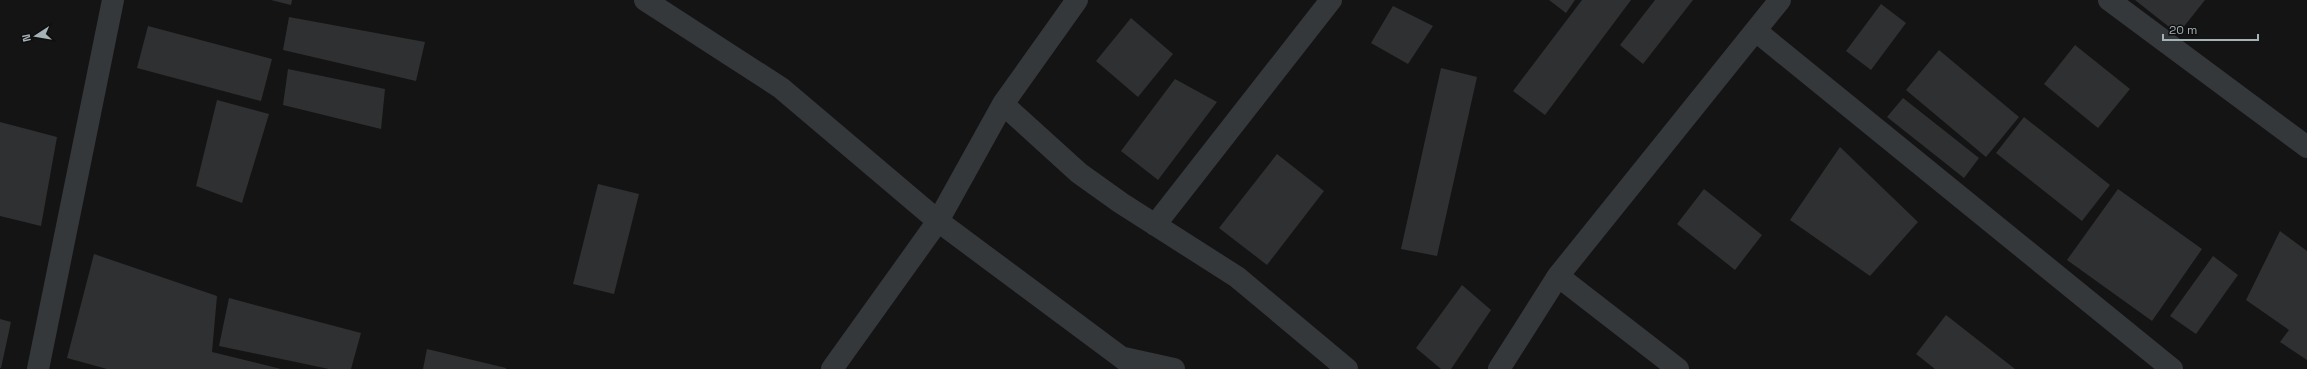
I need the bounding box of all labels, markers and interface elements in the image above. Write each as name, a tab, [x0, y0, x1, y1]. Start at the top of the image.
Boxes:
north arrow	[16, 16, 56, 56]
scale bar	[2163, 16, 2258, 42]
text: 20 m	[2169, 22, 2197, 38]
text: N	[19, 33, 34, 43]

